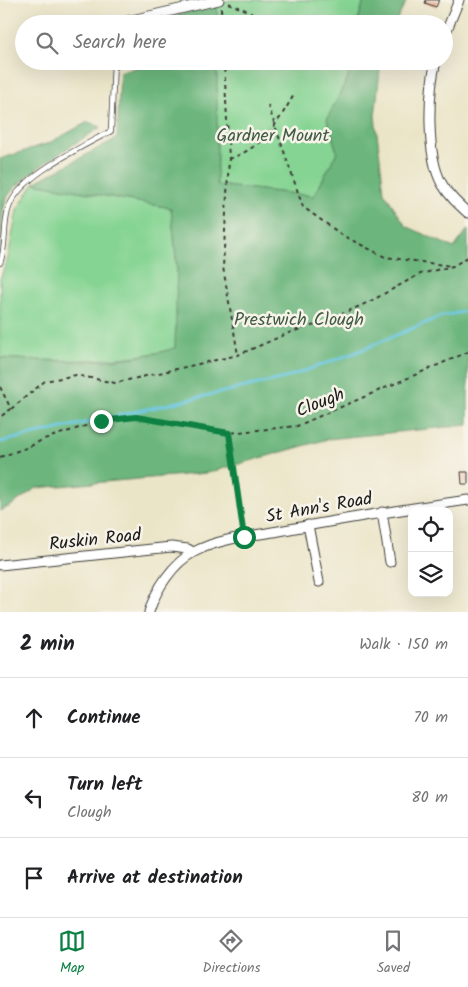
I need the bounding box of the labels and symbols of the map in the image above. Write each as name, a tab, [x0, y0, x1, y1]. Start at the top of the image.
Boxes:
park label: Gardner Mount	[217, 122, 330, 151]
park label: Prestwich Clough	[234, 306, 364, 335]
street label: Clough	[292, 381, 349, 426]
route end	[90, 410, 113, 433]
street label: St Ann's Road	[264, 485, 376, 532]
street label: Ruskin Road	[48, 521, 144, 560]
route start	[233, 526, 256, 549]

